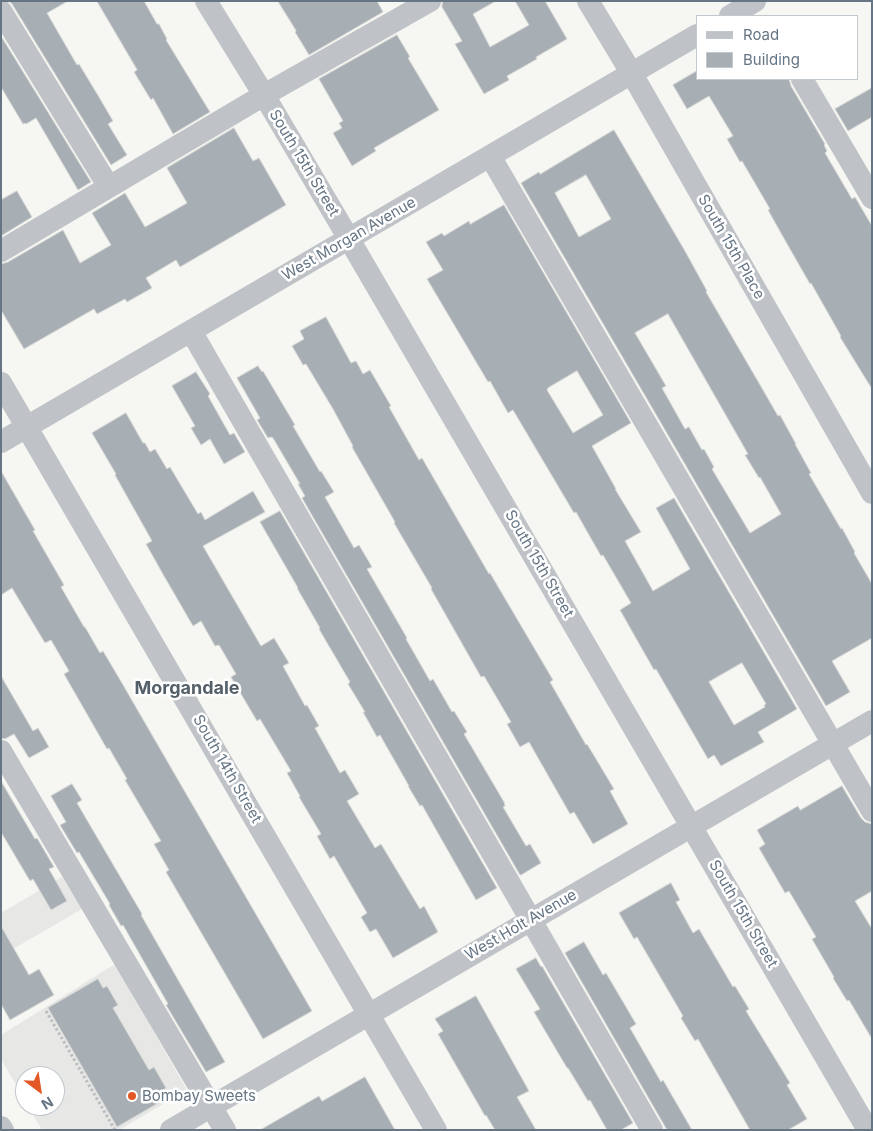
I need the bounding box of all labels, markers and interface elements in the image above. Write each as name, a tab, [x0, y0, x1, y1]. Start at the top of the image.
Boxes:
legend	[696, 15, 858, 80]
text: Road	[743, 25, 779, 44]
text: Building	[743, 50, 800, 69]
street label: South 15th Street	[265, 106, 343, 220]
street label: South 15th Place	[694, 192, 768, 302]
street label: West Morgan Avenue	[279, 193, 419, 285]
street label: South 15th Street	[501, 507, 577, 621]
district label: Morgandale	[134, 678, 240, 700]
street label: South 14th Street	[189, 712, 265, 826]
street label: South 15th Street	[705, 857, 781, 971]
street label: West Holt Avenue	[462, 886, 580, 964]
north arrow	[15, 1066, 65, 1116]
place label: Bombay Sweets	[142, 1087, 256, 1105]
marker: Bombay Sweets	[126, 1090, 138, 1102]
text: N	[39, 1093, 56, 1113]

